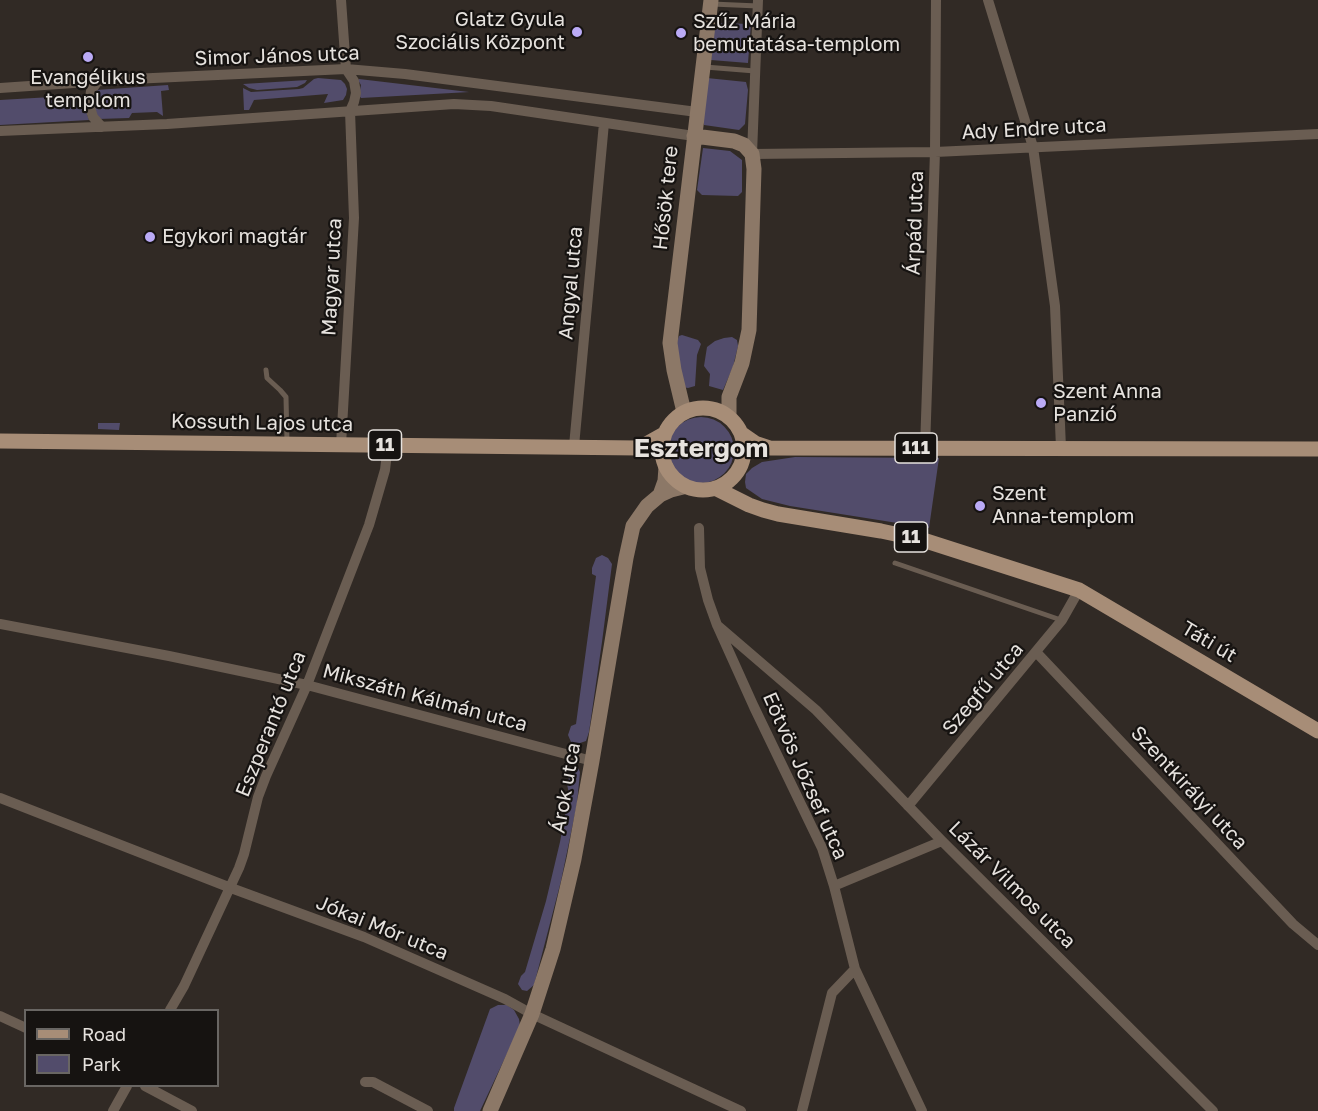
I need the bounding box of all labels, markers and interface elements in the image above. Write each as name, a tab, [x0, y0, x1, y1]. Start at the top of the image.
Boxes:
place label: Glatz Gyula Szociális Központ	[395, 8, 565, 55]
place label: Szűz Mária bemutatása-templom	[693, 10, 900, 57]
marker: Glatz Gyula Szociális Központ	[570, 25, 584, 39]
marker: Szűz Mária bemutatása-templom	[674, 26, 688, 40]
street label: Simor János utca	[194, 41, 360, 71]
marker: Evangélikus templom	[81, 50, 95, 64]
place label: Evangélikus templom	[30, 66, 146, 113]
street label: Ady Endre utca	[961, 113, 1107, 145]
street label: Hősök tere	[649, 145, 683, 251]
street label: Árpád utca	[901, 170, 929, 276]
street label: Magyar utca	[317, 218, 347, 336]
place label: Egykori magtár	[162, 225, 307, 249]
street label: Angyal utca	[554, 225, 588, 341]
marker: Egykori magtár	[143, 230, 157, 244]
place label: Szent Anna Panzió	[1053, 380, 1162, 427]
marker: Szent Anna Panzió	[1034, 396, 1048, 410]
street label: Kossuth Lajos utca	[171, 409, 353, 437]
road number: 11	[368, 430, 402, 460]
district label: Esztergom	[634, 433, 768, 465]
road number: 111	[895, 433, 937, 463]
place label: Szent Anna-templom	[992, 482, 1134, 529]
marker: Szent Anna-templom	[973, 499, 987, 513]
road number: 11	[894, 522, 928, 552]
street label: Táti út	[1177, 616, 1241, 668]
street label: Szegfű utca	[937, 638, 1029, 740]
street label: Eszperantó utca	[231, 648, 311, 800]
street label: Mikszáth Kálmán utca	[320, 659, 530, 737]
street label: Eötvös József utca	[757, 689, 853, 863]
street label: Szentkirályi utca	[1126, 721, 1252, 855]
street label: Árok utca	[546, 741, 586, 835]
street label: Lázár Vilmos utca	[943, 816, 1081, 954]
street label: Jókai Mór utca	[313, 891, 451, 965]
legend	[24, 1009, 219, 1087]
text: Road	[82, 1023, 126, 1045]
text: Park	[82, 1053, 121, 1075]

